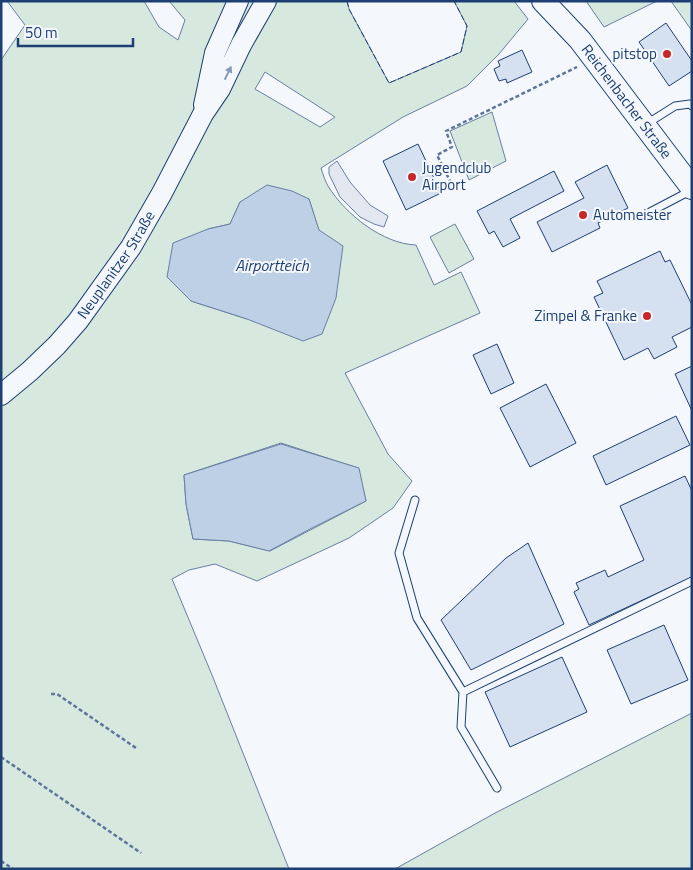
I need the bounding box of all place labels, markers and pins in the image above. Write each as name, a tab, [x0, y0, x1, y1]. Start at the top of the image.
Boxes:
place label: pitstop	[612, 42, 657, 65]
marker: pitstop	[661, 48, 673, 60]
place label: Jugendclub Airport	[422, 156, 492, 196]
marker: Jugendclub Airport	[406, 171, 418, 183]
place label: Automeister	[593, 203, 672, 226]
marker: Automeister	[577, 209, 589, 221]
place label: Zimpel & Franke	[534, 304, 637, 327]
marker: Zimpel & Franke	[641, 310, 653, 322]

